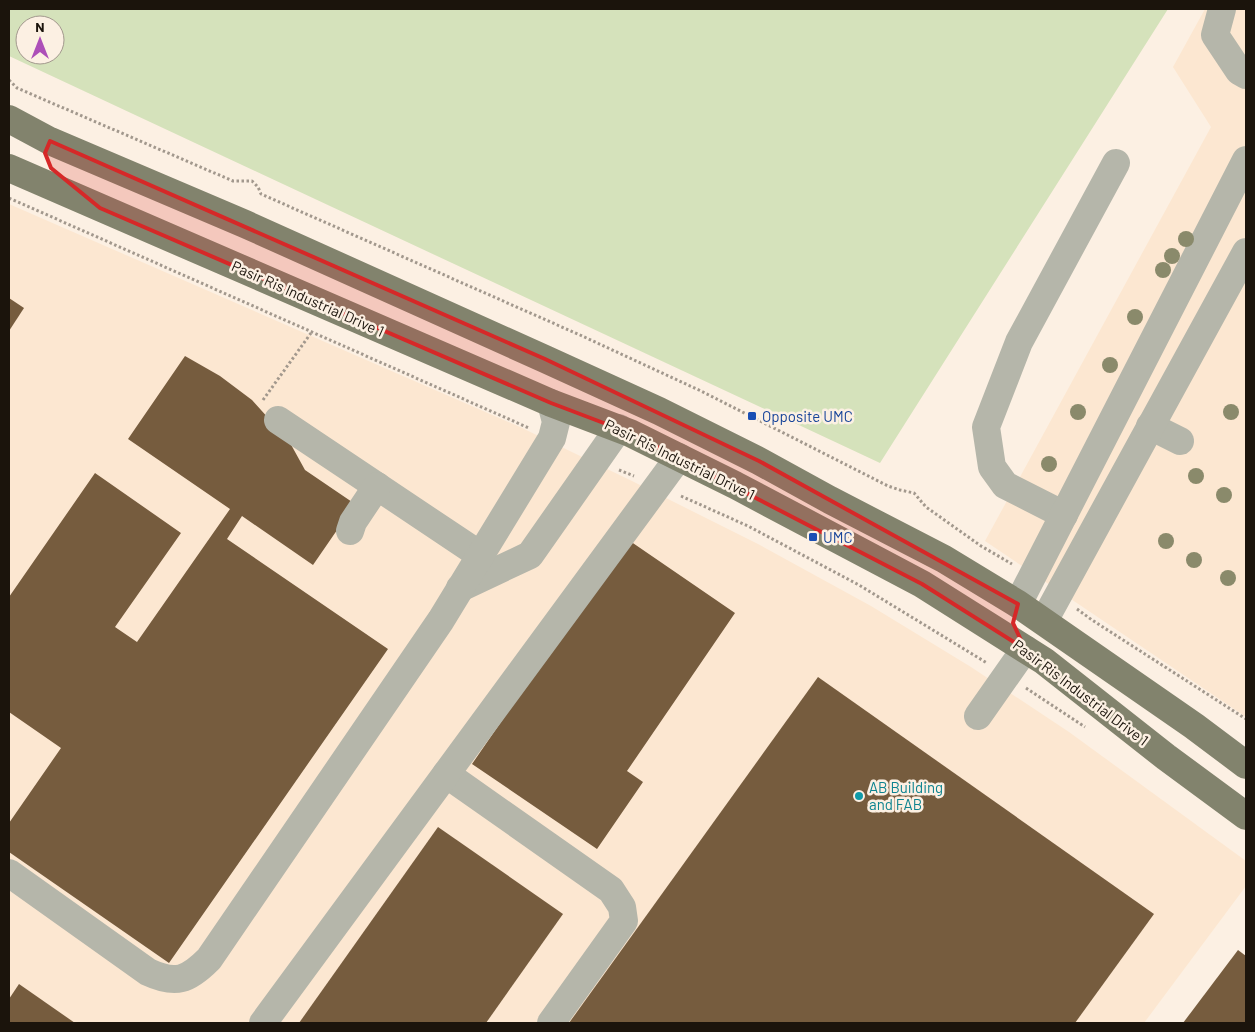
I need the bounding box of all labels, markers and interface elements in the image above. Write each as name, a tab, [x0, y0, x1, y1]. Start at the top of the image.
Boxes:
north arrow	[15, 15, 65, 65]
text: N	[35, 18, 45, 35]
street label: Pasir Ris Industrial Drive 1	[229, 256, 387, 340]
place label: Opposite UMC	[762, 407, 853, 425]
marker: Opposite UMC	[746, 410, 758, 422]
street label: Pasir Ris Industrial Drive 1	[602, 415, 758, 503]
place label: UMC	[823, 528, 853, 546]
marker: UMC	[807, 531, 819, 543]
street label: Pasir Ris Industrial Drive 1	[1010, 635, 1152, 749]
place label: AB Building and FAB	[869, 778, 943, 813]
marker: AB Building and FAB	[853, 790, 865, 802]

